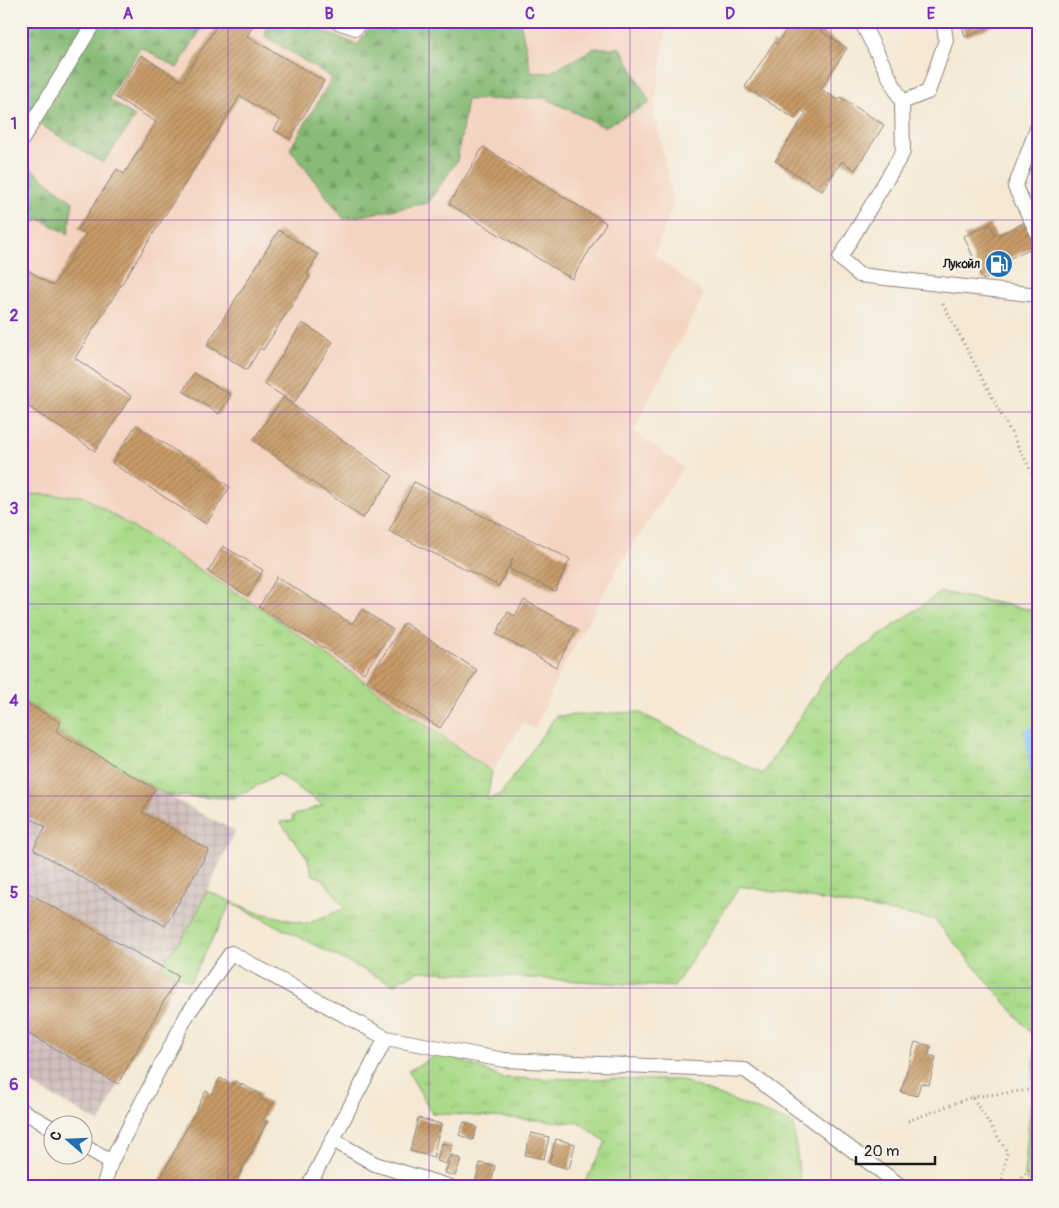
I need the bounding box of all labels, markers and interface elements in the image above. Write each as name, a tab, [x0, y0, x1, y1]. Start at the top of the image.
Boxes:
text: A	[123, 4, 134, 24]
text: B	[324, 4, 334, 24]
text: C	[525, 4, 535, 24]
text: D	[725, 4, 735, 24]
text: E	[927, 4, 936, 24]
text: 1	[11, 114, 17, 134]
fuel station icon: Лукойл	[984, 249, 1014, 279]
place label: Лукойл	[942, 257, 980, 272]
text: 2	[10, 306, 19, 326]
text: 3	[10, 499, 19, 519]
text: 4	[9, 691, 19, 711]
text: 5	[10, 883, 19, 903]
text: 6	[9, 1075, 19, 1095]
north arrow	[42, 1116, 92, 1166]
text: С	[47, 1129, 66, 1143]
scale bar	[856, 1133, 935, 1165]
text: 20 m	[864, 1142, 899, 1161]

